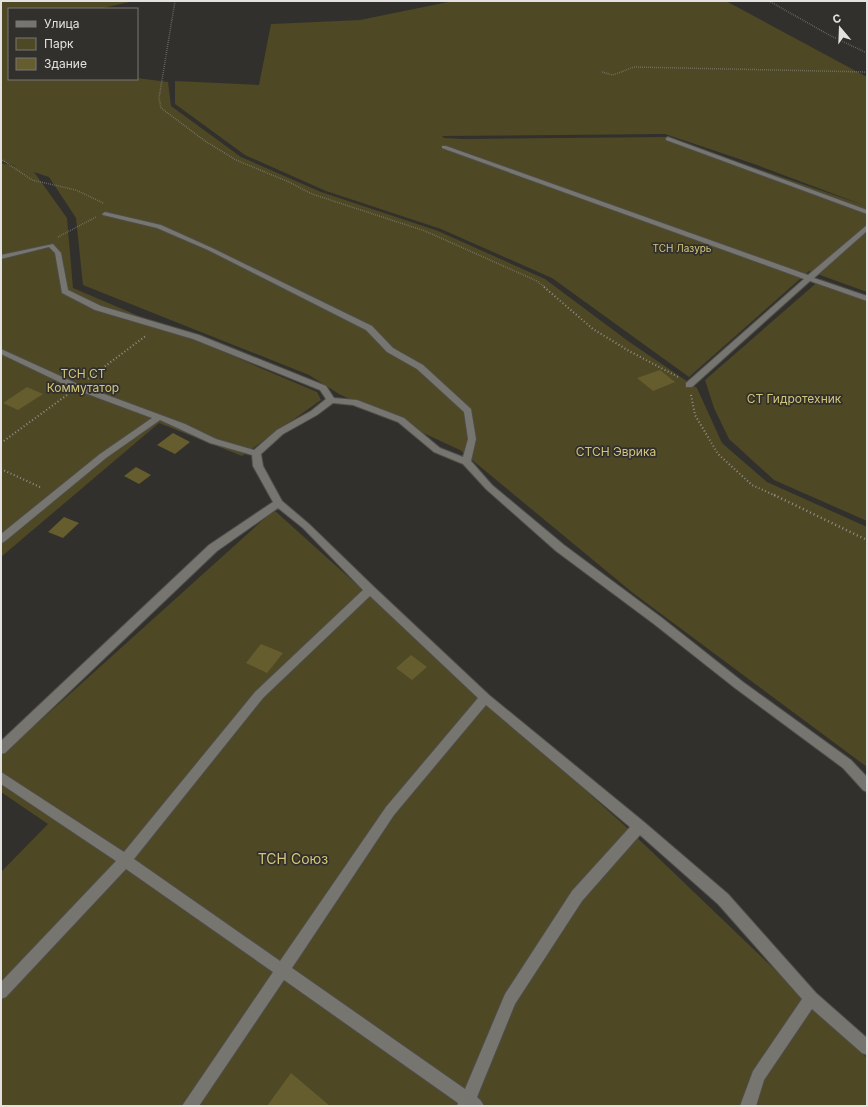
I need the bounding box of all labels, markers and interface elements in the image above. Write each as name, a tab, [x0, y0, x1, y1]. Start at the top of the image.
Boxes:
legend	[8, 8, 138, 80]
north arrow	[820, 8, 860, 48]
text: С	[831, 11, 843, 26]
text: Улица	[44, 16, 79, 31]
text: Парк	[44, 36, 74, 51]
text: Здание	[44, 56, 87, 71]
park label: ТСН Лазурь	[653, 242, 712, 254]
park label: ТСН СТ Коммутатор	[47, 366, 119, 395]
park label: СТ Гидротехник	[747, 391, 842, 406]
park label: СТСН Эврика	[576, 444, 656, 459]
park label: ТСН Союз	[258, 850, 328, 867]

